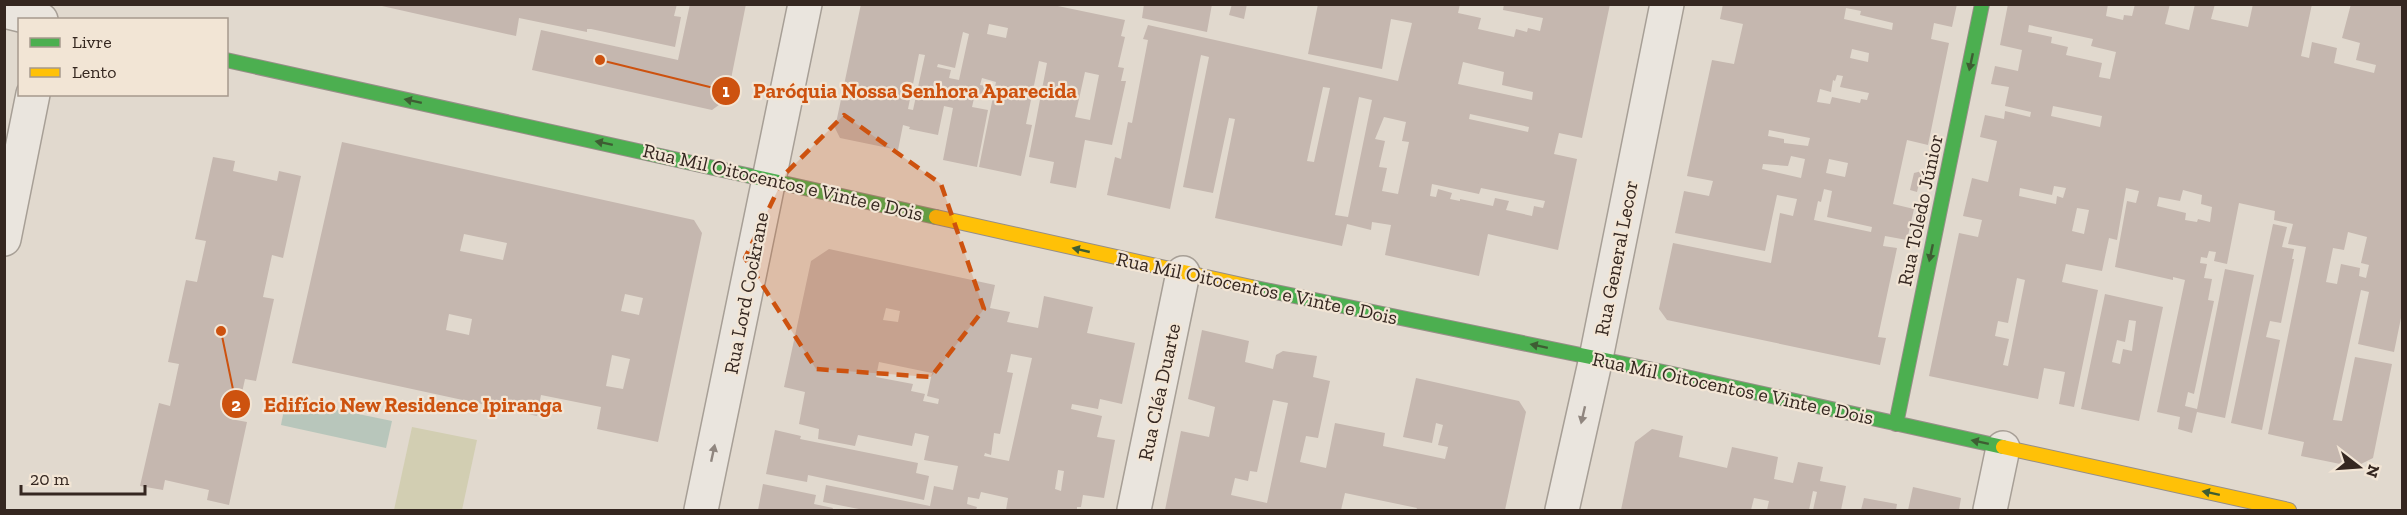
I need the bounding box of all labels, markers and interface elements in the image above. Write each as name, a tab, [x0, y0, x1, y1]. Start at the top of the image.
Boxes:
legend	[18, 18, 228, 96]
text: Livre	[72, 31, 112, 53]
one-way arrow	[1965, 53, 1975, 71]
text: Lento	[72, 61, 117, 83]
callout: Paróquia Nossa Senhora Aparecida	[711, 71, 1089, 110]
text: Paróquia Nossa Senhora Aparecida	[753, 78, 1077, 103]
text: 1	[722, 80, 730, 102]
one-way arrow	[404, 96, 423, 105]
street label: Rua Toledo Júnior	[1892, 132, 1948, 288]
one-way arrow	[595, 137, 613, 147]
street label: Rua Mil Oitocentos e Vinte e Dois	[641, 138, 925, 226]
street label: Rua General Lecor	[1589, 178, 1643, 338]
street label: Rua Lord Cockrane	[719, 210, 773, 376]
one-way arrow	[1926, 243, 1935, 262]
one-way arrow	[1071, 245, 1090, 254]
street label: Rua Mil Oitocentos e Vinte e Dois	[1114, 246, 1400, 330]
street label: Rua Cléa Duarte	[1133, 321, 1185, 463]
one-way arrow	[1530, 341, 1548, 351]
street label: Rua Mil Oitocentos e Vinte e Dois	[1590, 346, 1876, 430]
callout: Edifício New Residence Ipiranga	[221, 385, 574, 424]
text: Edifício New Residence Ipiranga	[264, 392, 563, 417]
text: 2	[231, 394, 241, 416]
one-way arrow	[1578, 406, 1587, 425]
one-way arrow	[1970, 437, 1989, 447]
north arrow	[2329, 437, 2389, 497]
one-way arrow	[709, 443, 718, 462]
scale bar	[21, 458, 146, 496]
text: N	[2362, 463, 2384, 480]
text: 20 m	[30, 468, 70, 490]
one-way arrow	[2202, 488, 2220, 498]

